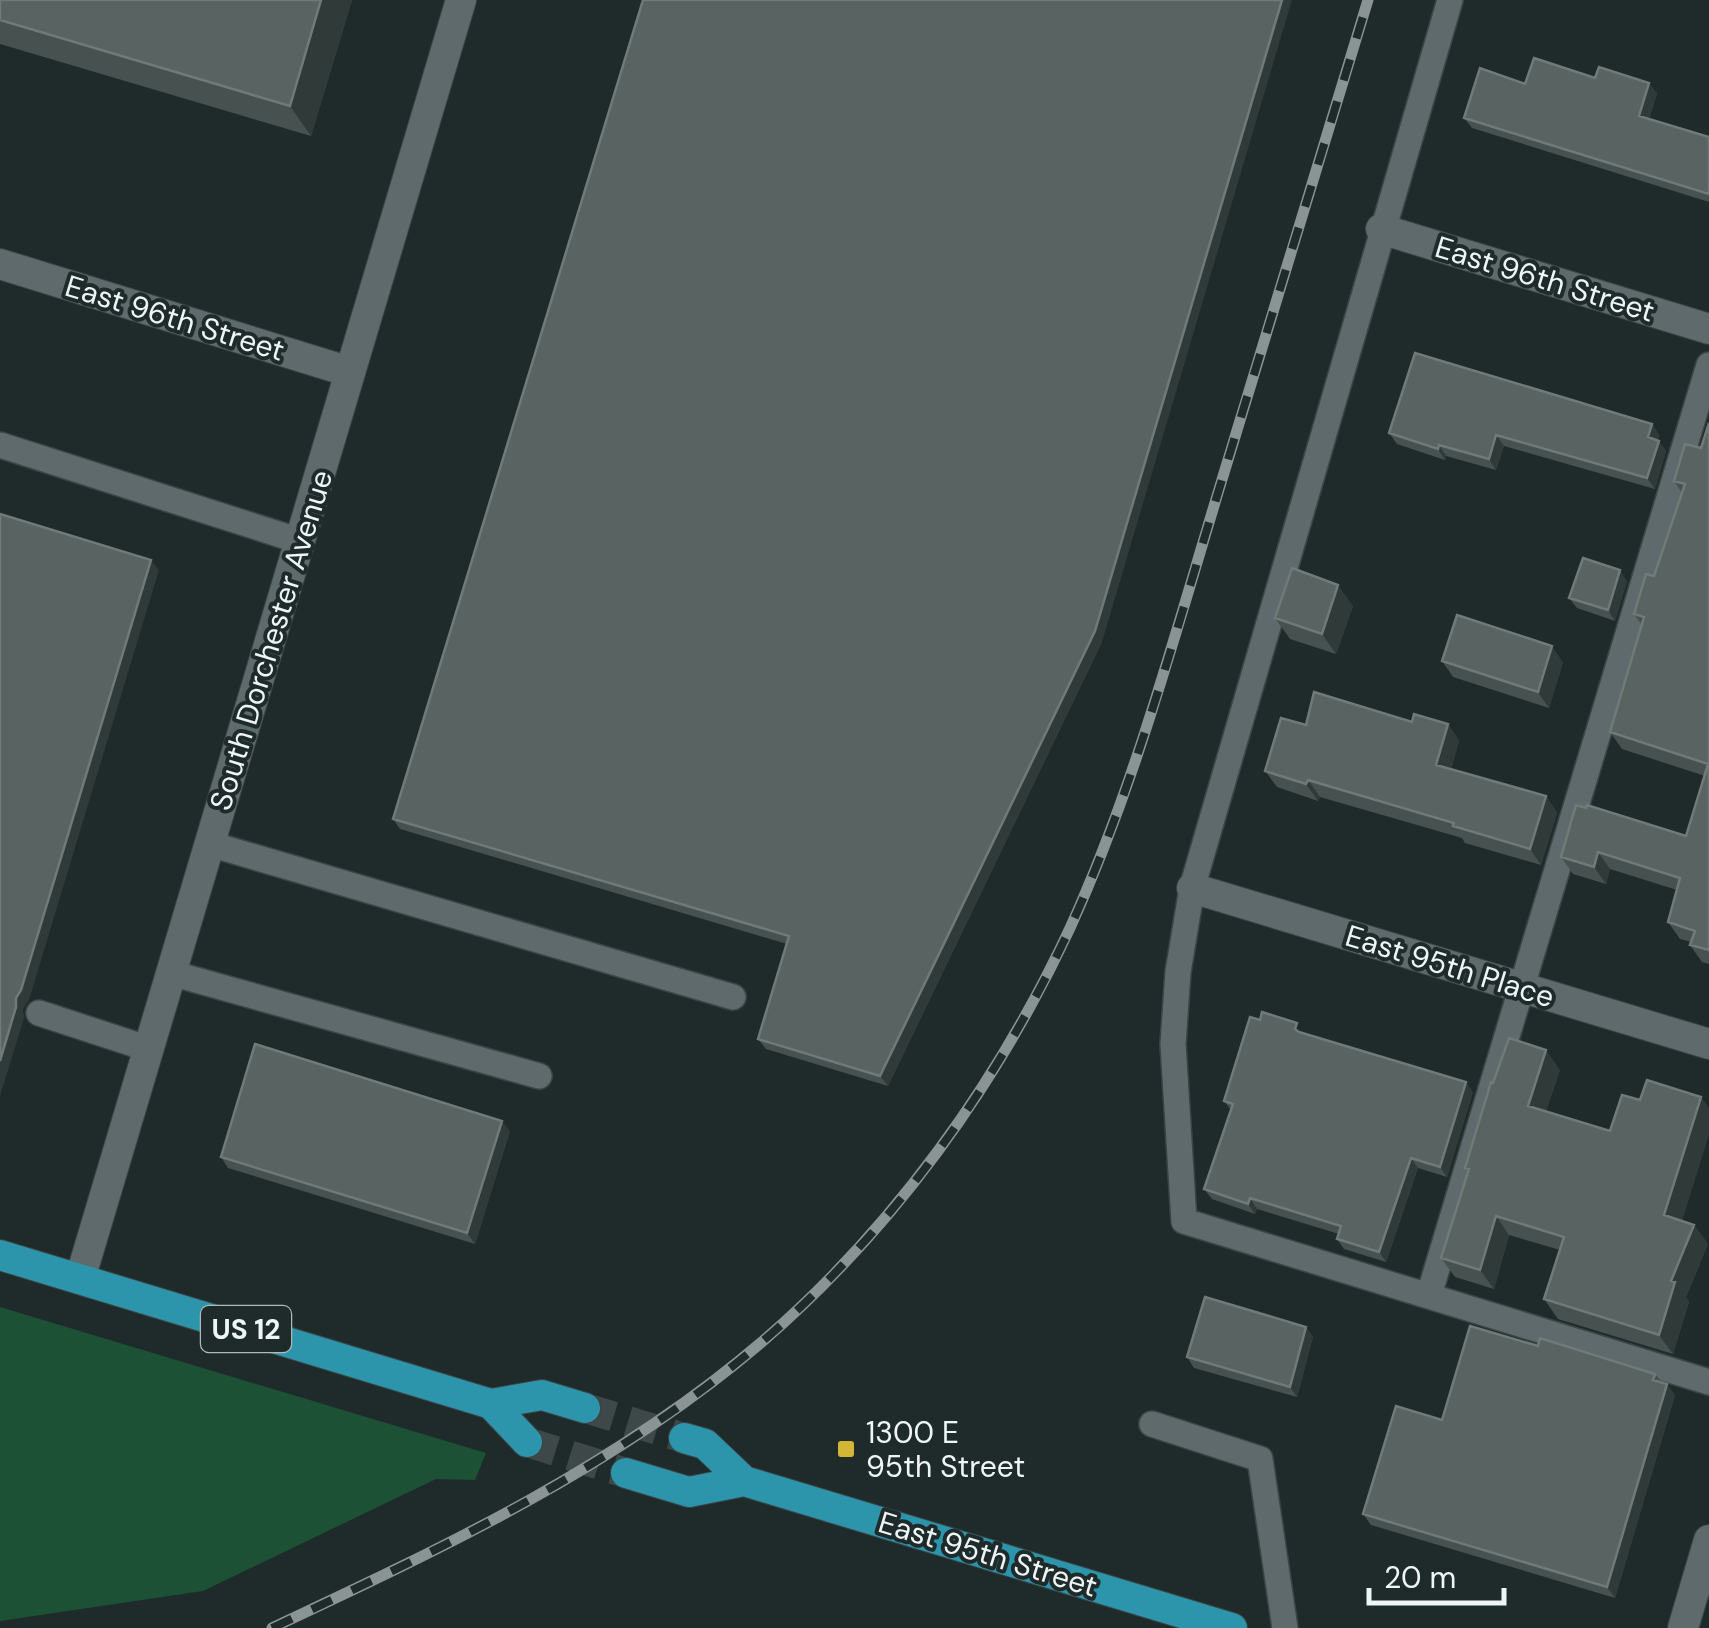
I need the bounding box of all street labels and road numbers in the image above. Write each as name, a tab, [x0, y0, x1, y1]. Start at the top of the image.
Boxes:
street label: East 96th Street	[1431, 227, 1659, 331]
street label: East 96th Street	[61, 266, 289, 370]
street label: South Dorchester Avenue	[201, 465, 341, 815]
street label: East 95th Place	[1341, 916, 1559, 1016]
road number: US 12	[201, 1306, 291, 1352]
street label: East 95th Street	[874, 1502, 1102, 1606]

